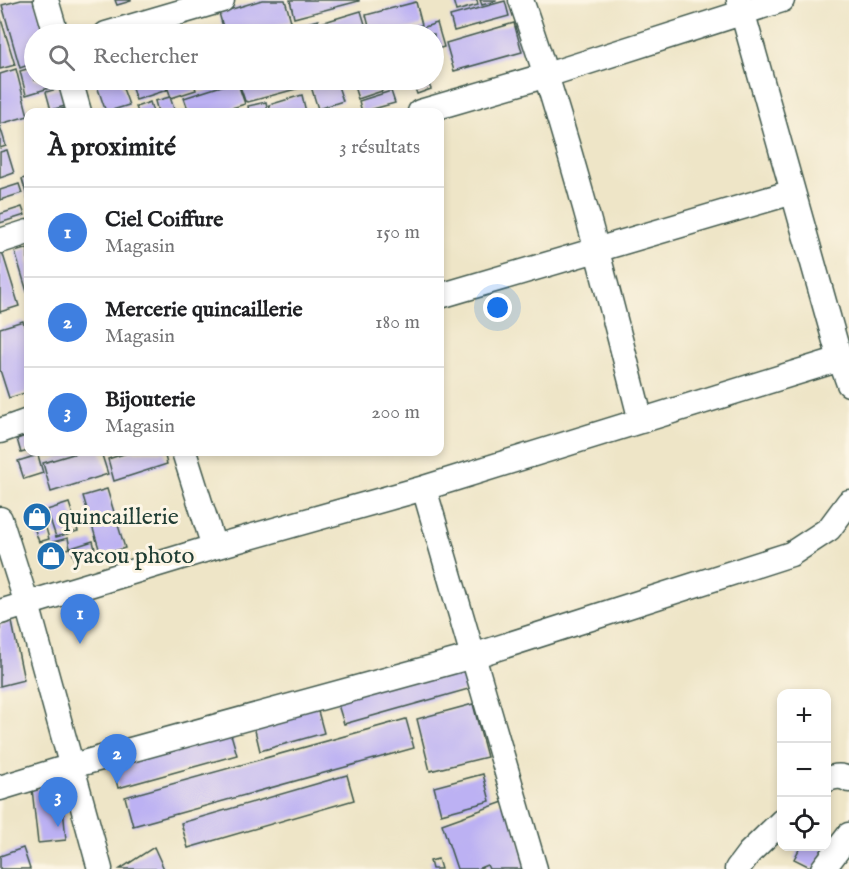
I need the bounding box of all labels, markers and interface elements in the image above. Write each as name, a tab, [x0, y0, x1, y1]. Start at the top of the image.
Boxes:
search box	[24, 24, 444, 90]
icon: search	[45, 41, 78, 74]
text: Rechercher	[93, 43, 198, 71]
text: À proximité	[48, 131, 176, 164]
text: 3 résultats	[339, 135, 420, 160]
text: Ciel Coiffure	[105, 206, 223, 234]
text: 1	[64, 220, 71, 245]
text: 150 m	[376, 220, 420, 245]
text: Magasin	[105, 234, 175, 259]
your location	[483, 293, 512, 322]
text: Mercerie quincaillerie	[105, 296, 303, 324]
text: 2	[63, 310, 72, 335]
text: 180 m	[375, 310, 420, 335]
text: Magasin	[105, 324, 175, 349]
text: Bijouterie	[105, 386, 195, 414]
text: 3	[64, 400, 71, 425]
text: 200 m	[371, 400, 420, 425]
text: Magasin	[105, 414, 175, 439]
shop icon: quincaillerie	[21, 501, 53, 533]
place label: quincaillerie	[58, 502, 179, 533]
shop icon: yacou photo	[35, 540, 67, 572]
place label: yacou photo	[71, 541, 194, 572]
pin: 1	[60, 594, 100, 644]
map controls	[777, 689, 831, 851]
button: +	[777, 689, 831, 743]
pin: 2	[98, 734, 136, 784]
button: −	[777, 743, 831, 797]
pin: 3	[38, 778, 78, 827]
button: locate	[777, 797, 831, 851]

